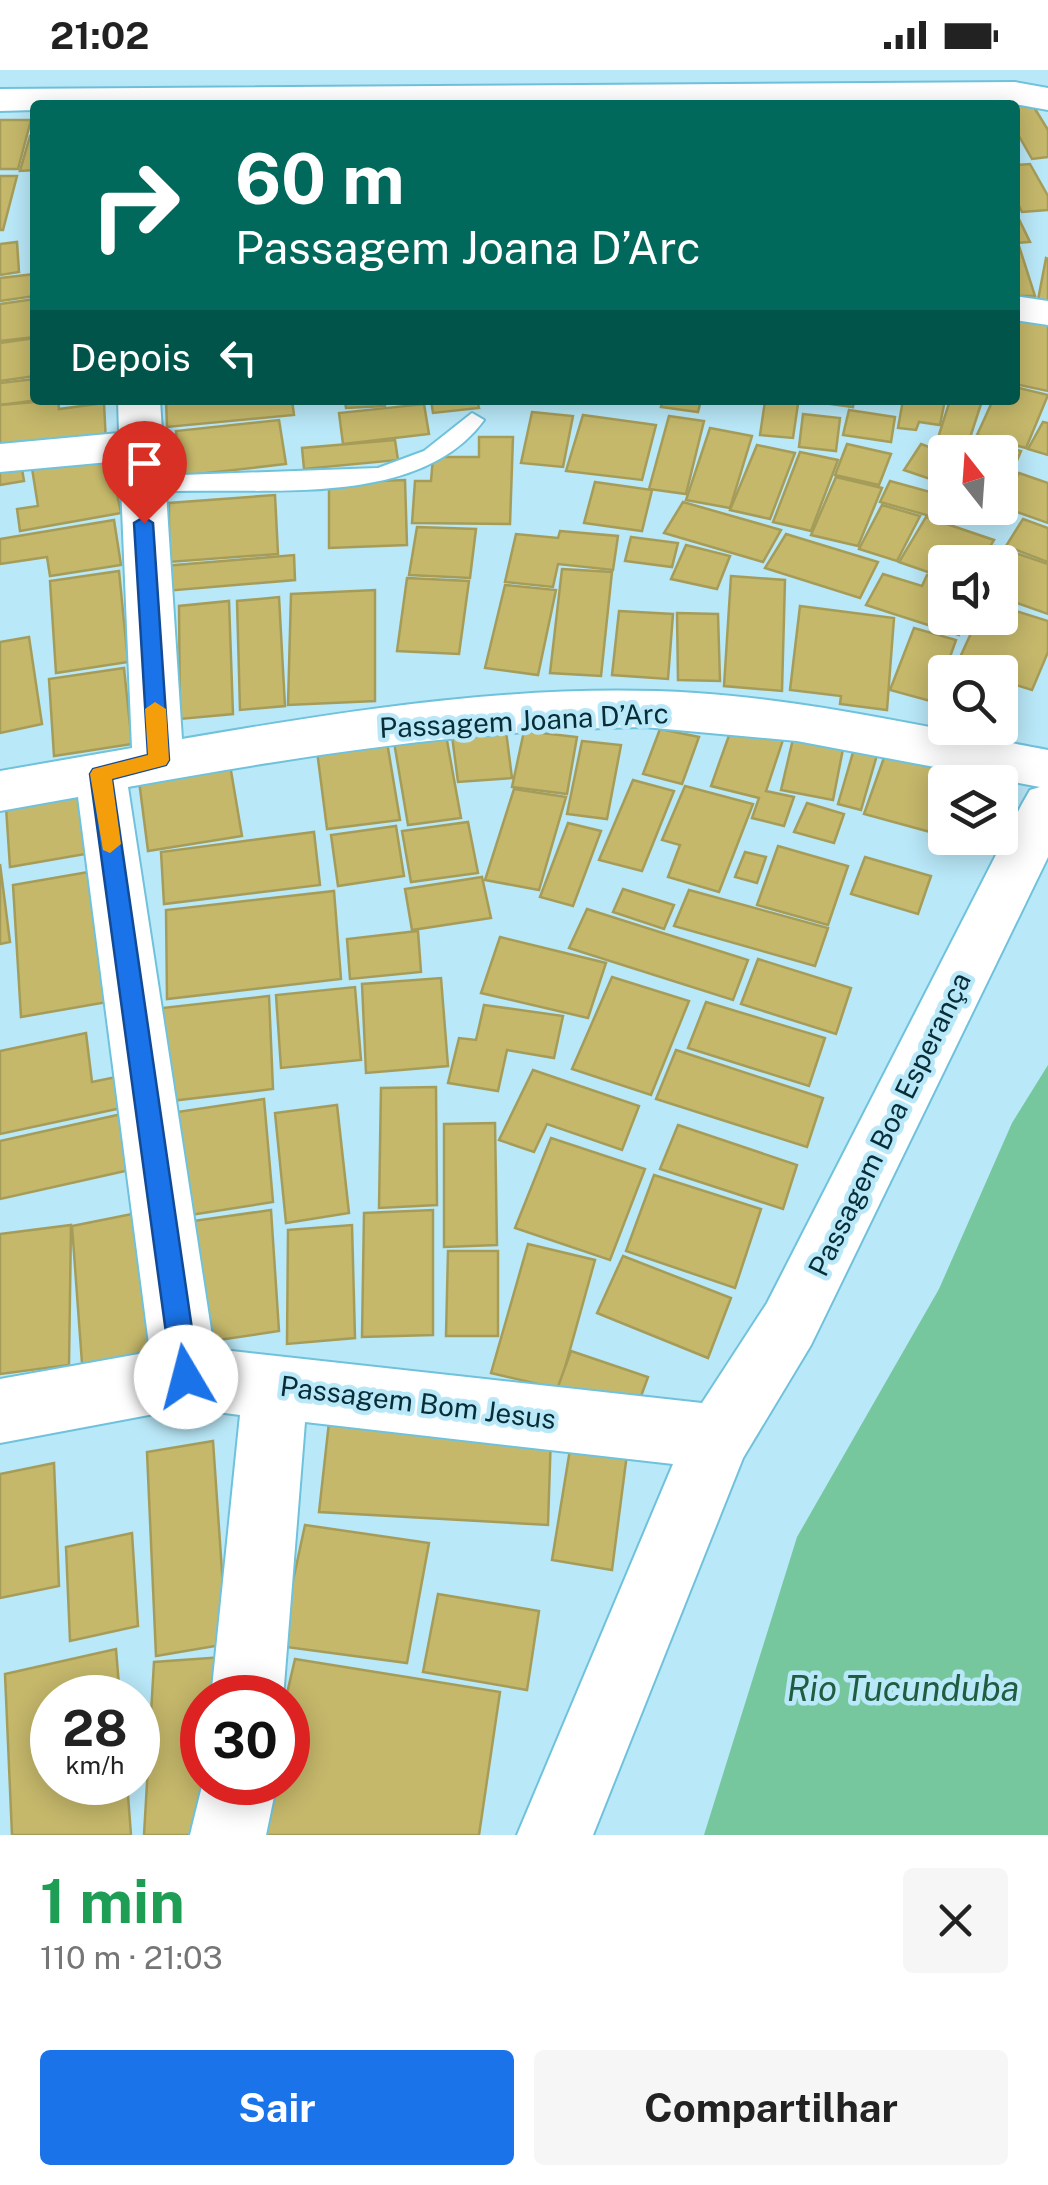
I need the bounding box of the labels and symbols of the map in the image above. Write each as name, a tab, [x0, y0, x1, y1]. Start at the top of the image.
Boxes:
pin	[102, 421, 187, 524]
north arrow	[928, 435, 1018, 525]
street label: Passagem Joana D’Arc	[378, 696, 670, 744]
street label: Passagem Boa Esperança	[801, 967, 977, 1281]
position arrow	[134, 1325, 238, 1429]
street label: Passagem Bom Jesus	[278, 1369, 558, 1435]
water label: Rio Tucunduba	[787, 1668, 1019, 1709]
speed limit sign: 30	[180, 1675, 310, 1805]

